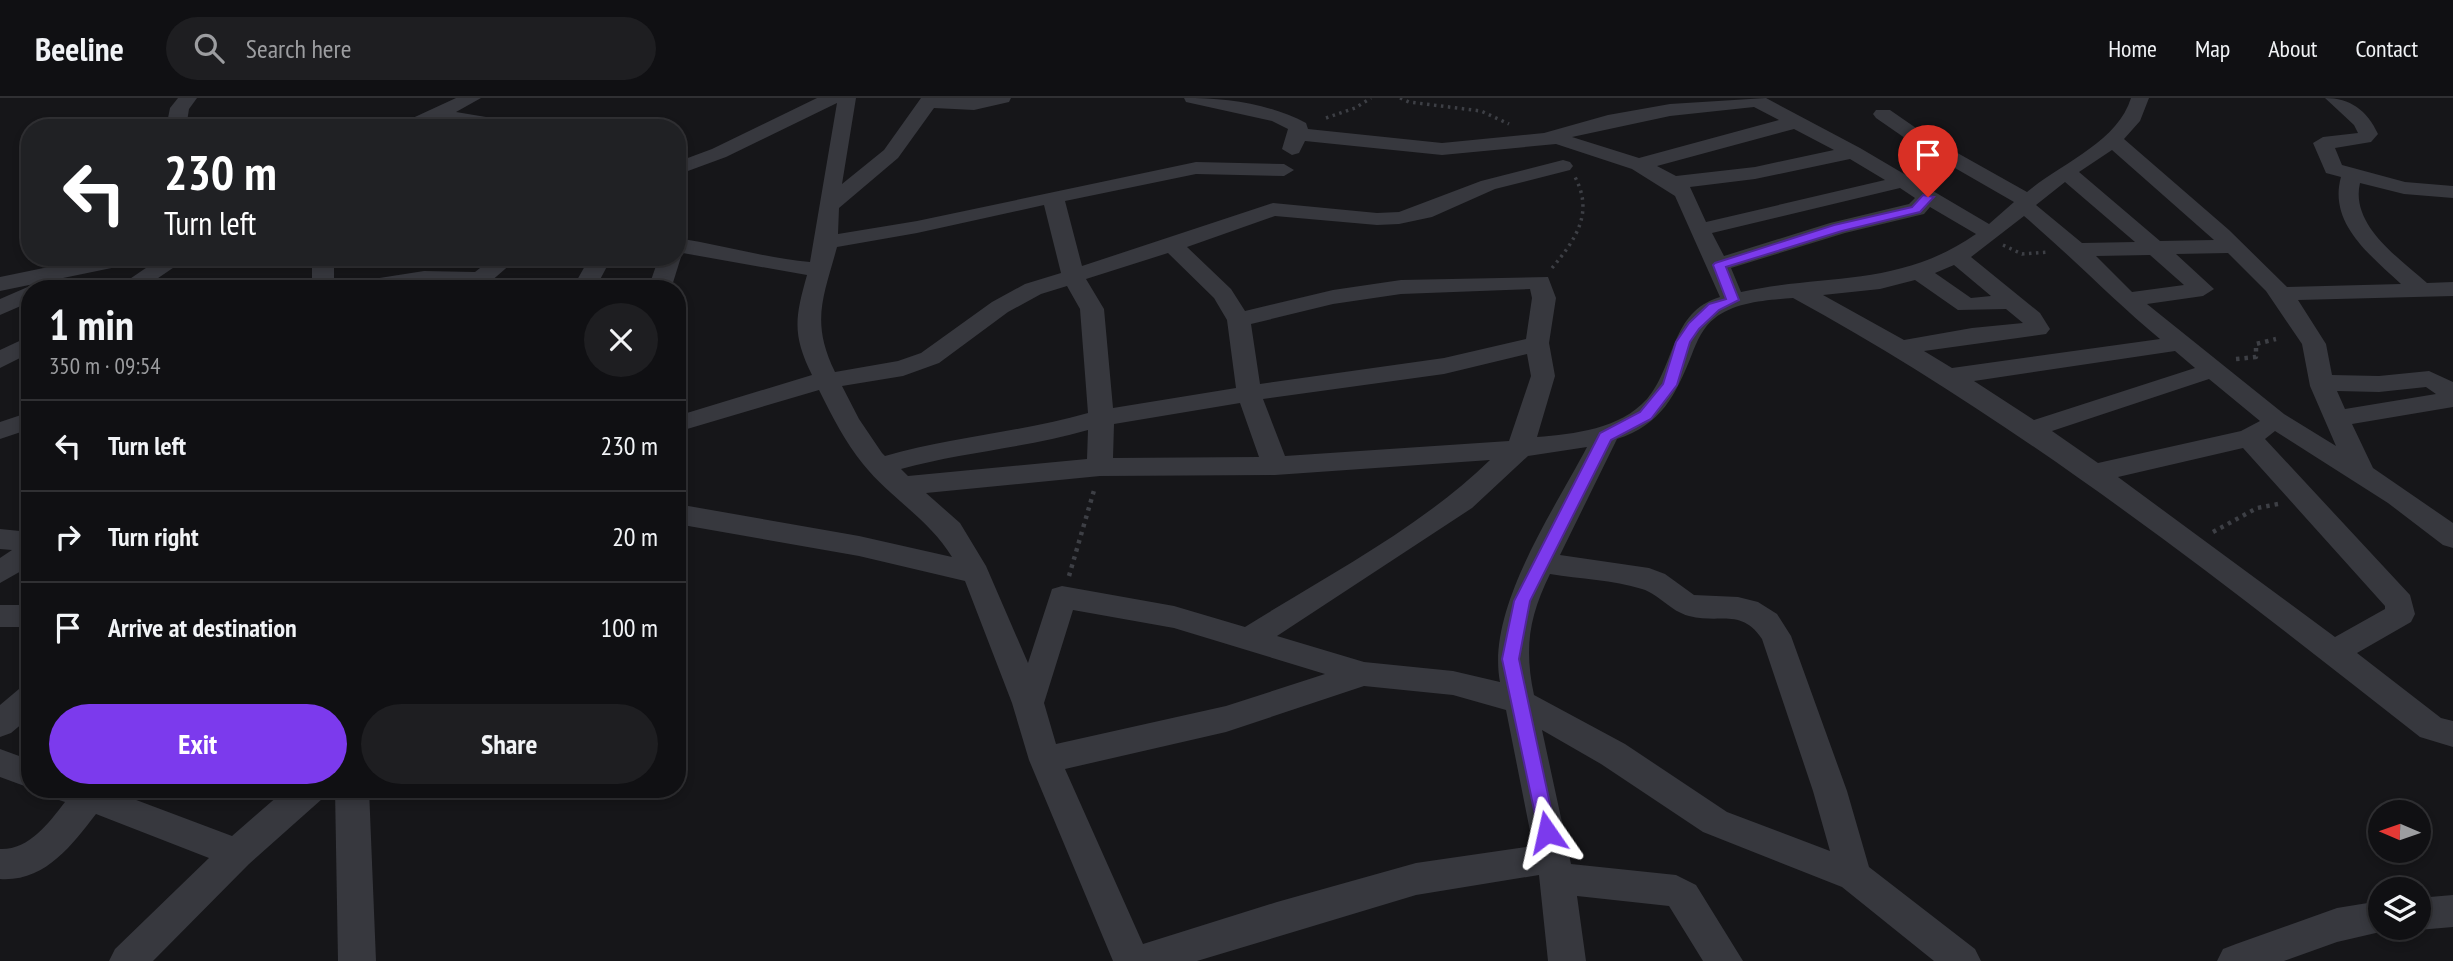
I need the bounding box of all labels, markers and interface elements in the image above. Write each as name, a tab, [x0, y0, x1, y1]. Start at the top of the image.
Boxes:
search box	[166, 17, 656, 80]
text: Beeline	[35, 27, 124, 70]
icon: search	[190, 29, 228, 67]
text: Search here	[246, 32, 351, 65]
text: Home	[2108, 33, 2157, 64]
text: Map	[2195, 33, 2230, 64]
text: About	[2268, 33, 2317, 64]
text: Contact	[2355, 33, 2418, 64]
pin	[1898, 125, 1958, 197]
icon: arrive	[1909, 136, 1947, 174]
text: 230 m	[164, 140, 277, 204]
icon: left	[49, 147, 140, 238]
text: Turn left	[164, 202, 256, 244]
text: 1 min	[49, 297, 134, 352]
button: close	[584, 303, 658, 377]
text: 350 m · 09:54	[49, 351, 161, 380]
icon: left	[49, 427, 87, 465]
text: Turn left	[108, 429, 186, 462]
text: 230 m	[600, 429, 658, 462]
icon: right	[49, 518, 87, 556]
text: Turn right	[108, 520, 199, 553]
text: 20 m	[612, 520, 658, 553]
icon: arrive	[49, 609, 87, 647]
text: Arrive at destination	[108, 611, 297, 644]
text: 100 m	[600, 611, 658, 644]
button: Exit	[49, 704, 347, 784]
button: Share	[361, 704, 658, 784]
position arrow	[1510, 795, 1584, 869]
north arrow	[2368, 800, 2431, 863]
map controls	[2368, 800, 2431, 940]
button: layers	[2368, 877, 2431, 940]

